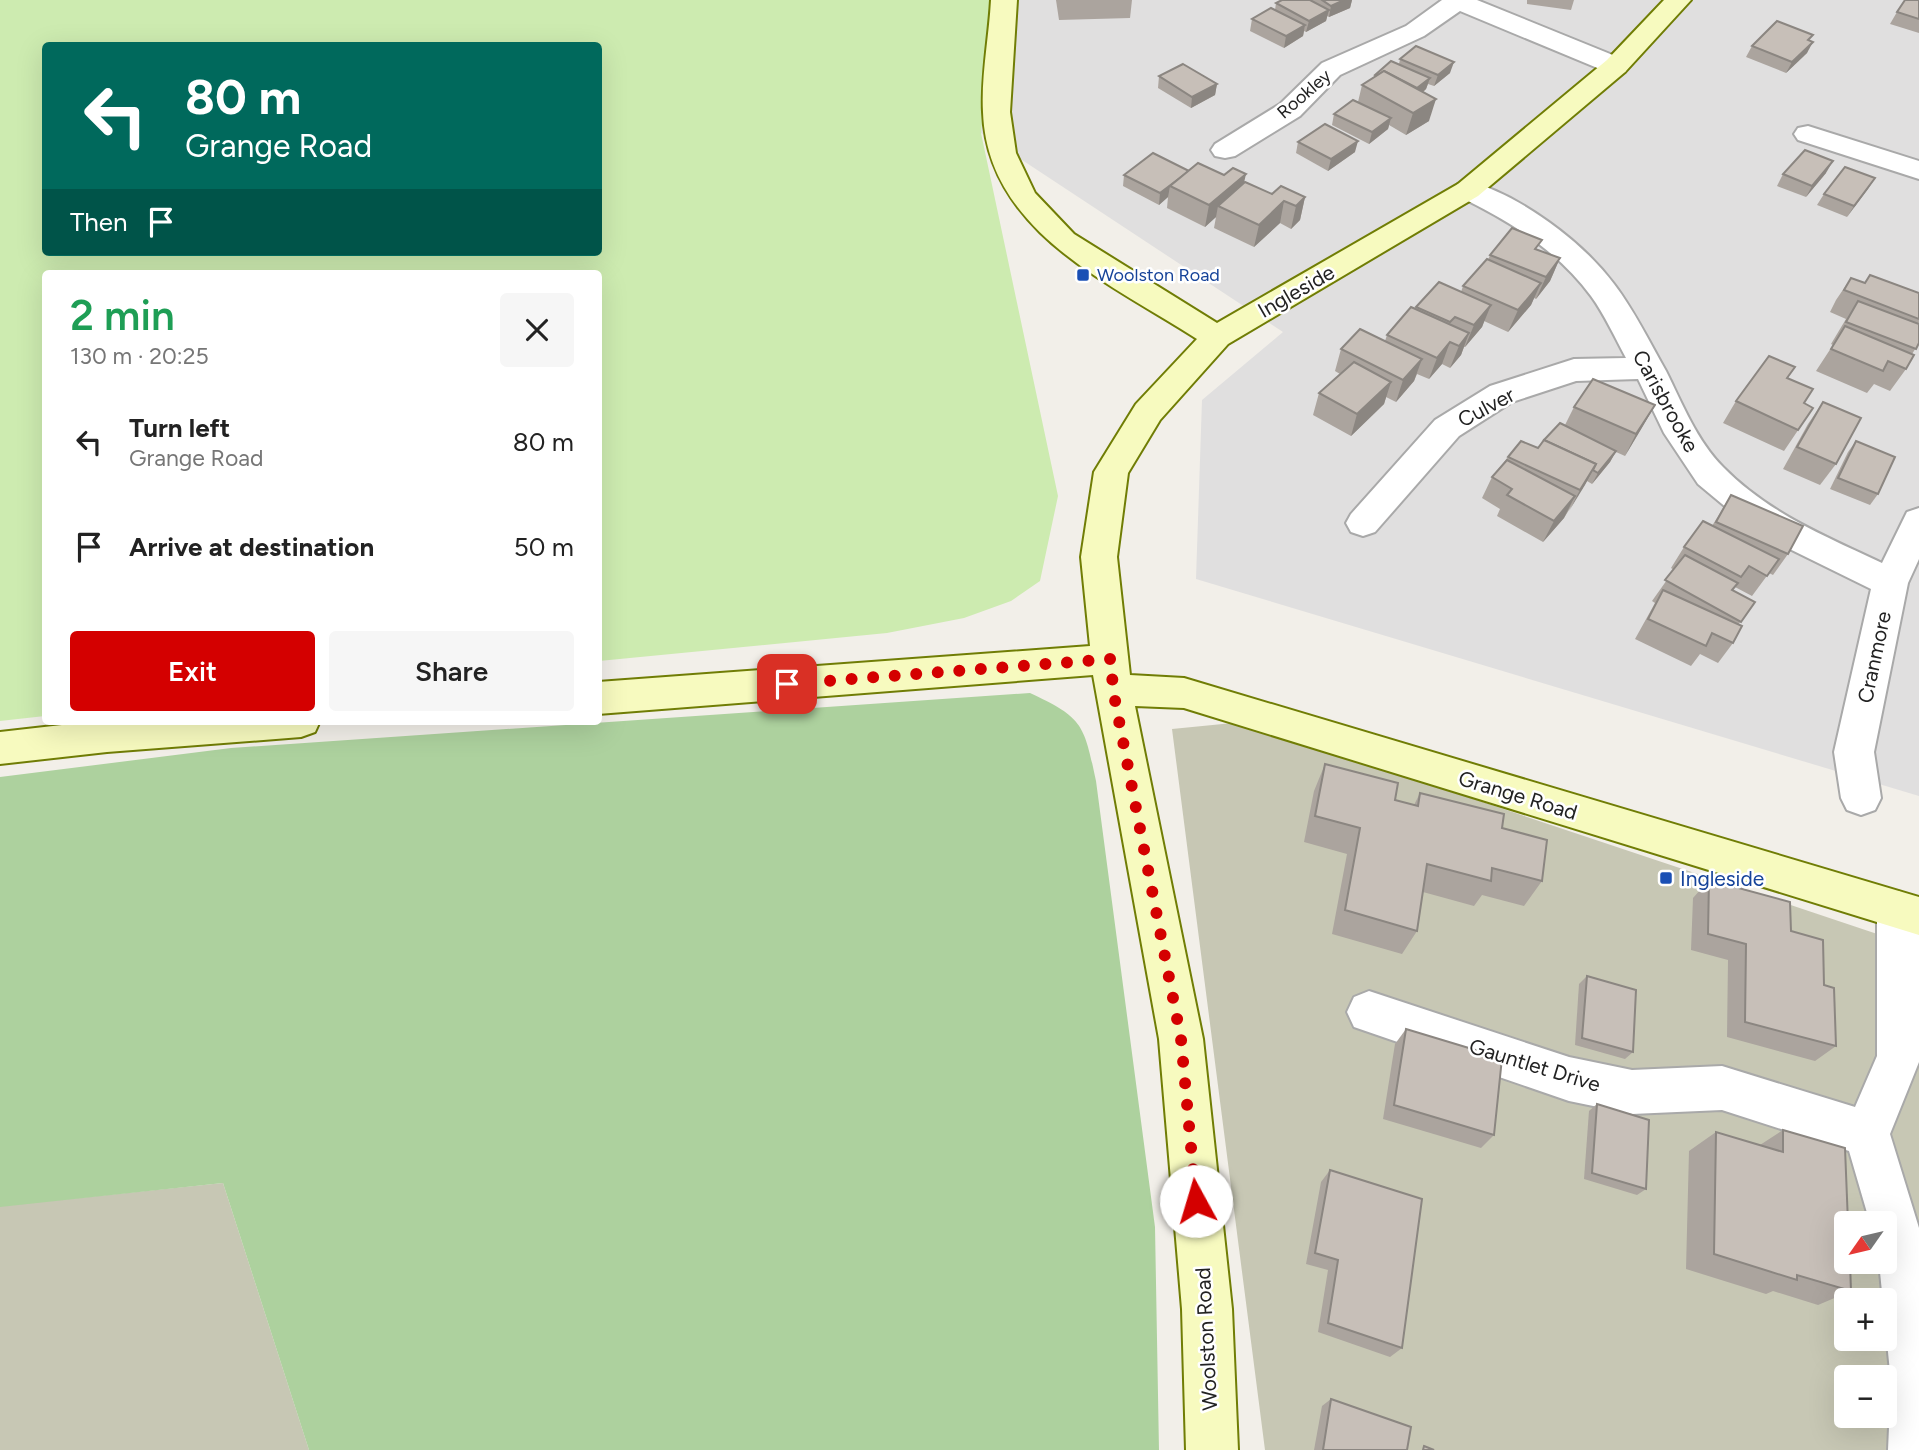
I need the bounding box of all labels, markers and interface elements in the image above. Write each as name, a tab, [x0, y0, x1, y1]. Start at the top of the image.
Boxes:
street label: Rookley	[1273, 64, 1336, 123]
text: 80 m	[185, 67, 301, 126]
icon: left	[70, 70, 161, 161]
text: Grange Road	[185, 127, 372, 165]
icon: arrive	[142, 203, 180, 241]
text: Then	[70, 206, 128, 238]
street label: Ingleside	[1253, 259, 1339, 323]
place label: Woolston Road	[1097, 264, 1220, 286]
marker: Woolston Road	[1075, 267, 1091, 283]
text: 2 min	[70, 290, 175, 341]
button: close	[500, 293, 574, 367]
text: 130 m · 20:25	[70, 342, 209, 370]
street label: Carisbrooke	[1628, 346, 1704, 456]
street label: Culver	[1453, 382, 1519, 432]
text: Turn left	[129, 412, 230, 444]
icon: left	[70, 423, 108, 461]
text: 80 m	[513, 426, 574, 458]
text: Grange Road	[129, 444, 264, 472]
icon: arrive	[70, 528, 108, 566]
text: Arrive at destination	[129, 531, 374, 563]
text: 50 m	[514, 531, 574, 563]
street label: Cranmore	[1852, 609, 1896, 705]
button: Exit	[70, 631, 315, 711]
button: Share	[329, 631, 574, 711]
pin	[757, 654, 817, 714]
icon: arrive	[768, 665, 806, 703]
street label: Grange Road	[1456, 765, 1580, 825]
place label: Ingleside	[1680, 866, 1764, 891]
marker: Ingleside	[1658, 870, 1674, 886]
street label: Gauntlet Drive	[1466, 1033, 1604, 1097]
position arrow	[1159, 1164, 1233, 1238]
north arrow	[1834, 1211, 1897, 1274]
map controls	[1834, 1211, 1897, 1428]
street label: Woolston Road	[1190, 1267, 1222, 1411]
button: +	[1834, 1288, 1897, 1351]
button: −	[1834, 1365, 1897, 1428]

